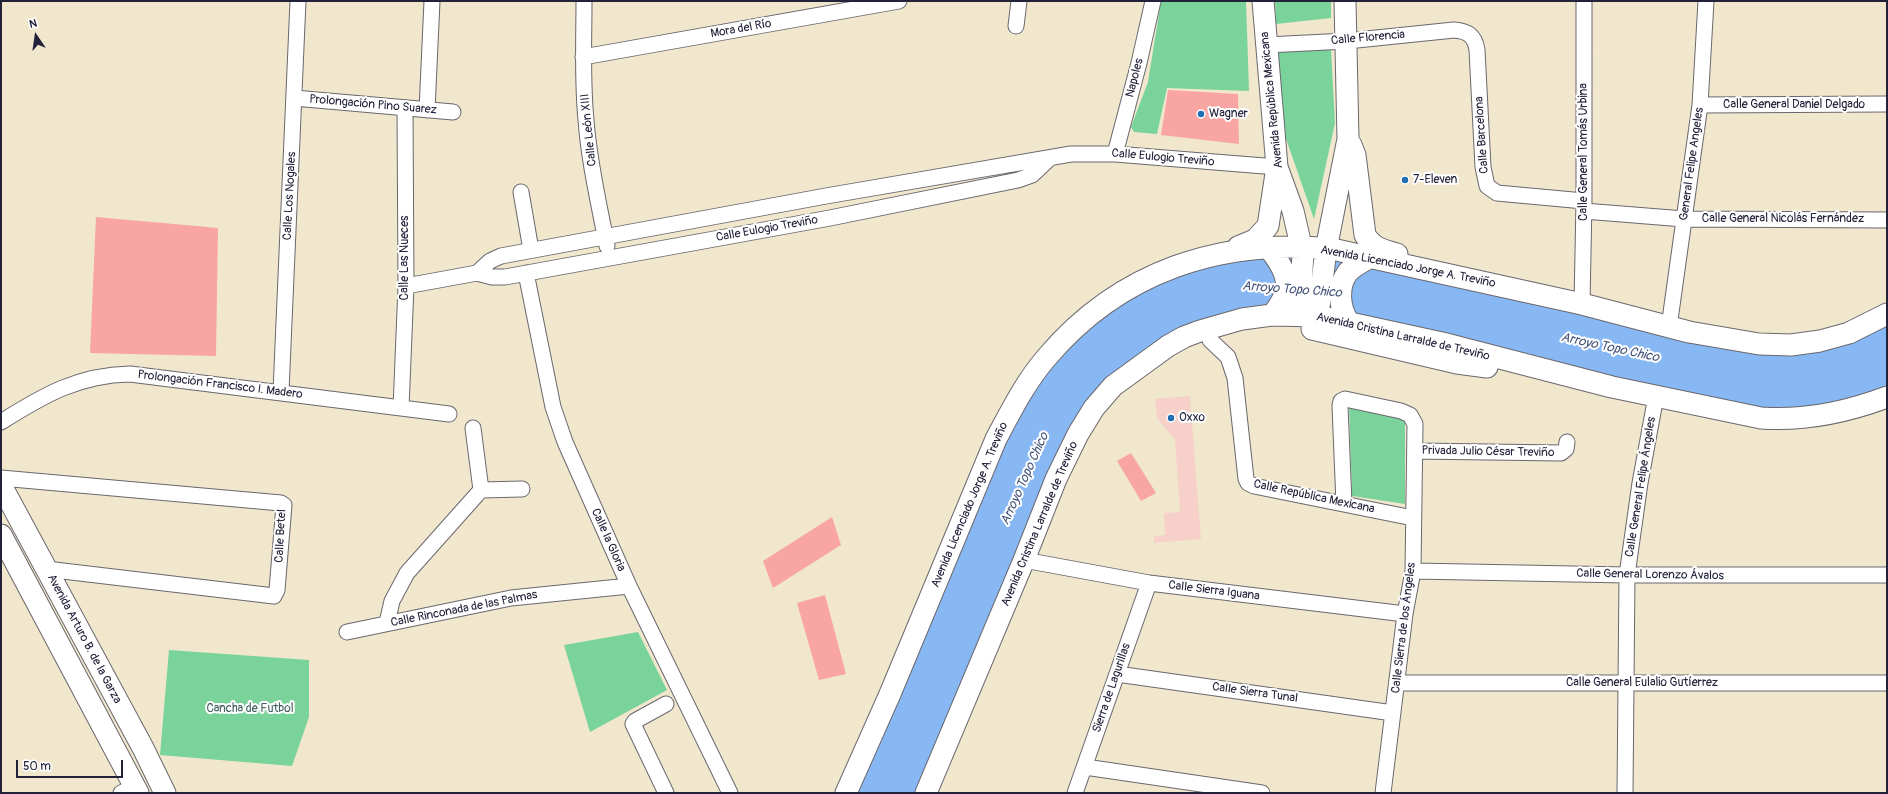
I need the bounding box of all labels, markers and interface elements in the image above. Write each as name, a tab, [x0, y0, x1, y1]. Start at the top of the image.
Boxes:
north arrow	[16, 16, 56, 56]
text: N	[28, 17, 38, 31]
street label: Mora del Río	[709, 17, 773, 41]
street label: Calle Florencia	[1330, 28, 1406, 48]
street label: Avenida República Mexicana	[1258, 31, 1286, 169]
street label: Napoles	[1123, 57, 1147, 99]
street label: Calle General Tomás Urbina	[1577, 83, 1591, 221]
street label: Prolongación Pino Suarez	[309, 92, 437, 118]
street label: Calle León XIII	[578, 93, 600, 167]
street label: Calle Barcelona	[1472, 96, 1492, 174]
street label: Calle General Daniel Delgado	[1723, 98, 1865, 112]
street label: General Felipe Angeles	[1677, 106, 1707, 222]
place label: Wagner	[1209, 107, 1248, 121]
marker: Wagner	[1196, 109, 1206, 119]
street label: Calle Eulogio Treviño	[1111, 146, 1215, 170]
street label: Calle Los Nogales	[280, 151, 300, 241]
place label: 7-Eleven	[1413, 173, 1457, 187]
marker: 7-Eleven	[1400, 175, 1410, 185]
street label: Calle General Nicolás Fernández	[1702, 212, 1864, 226]
street label: Calle Eulogio Treviño	[715, 213, 819, 245]
street label: Calle Las Nueces	[398, 216, 412, 300]
street label: Avenida Licenciado Jorge A. Treviño	[1319, 243, 1497, 291]
water label: Arroyo Topo Chico	[1242, 279, 1342, 301]
street label: Avenida Cristina Larralde de Treviño	[1315, 310, 1491, 364]
water label: Arroyo Topo Chico	[1560, 330, 1660, 366]
street label: Prolongación Francisco I. Madero	[137, 368, 303, 402]
place label: Oxxo	[1179, 411, 1205, 425]
marker: Oxxo	[1166, 413, 1176, 423]
street label: Calle General Felipe Ángeles	[1623, 416, 1659, 558]
street label: Avenida Licenciado Jorge A. Treviño	[929, 420, 1011, 590]
water label: Arroyo Topo Chico	[998, 430, 1052, 528]
street label: Avenida Cristina Larralde de Treviño	[999, 439, 1081, 609]
street label: Privada Julio César Treviño	[1421, 444, 1555, 460]
street label: Calle República Mexicana	[1252, 477, 1376, 517]
street label: Calle la Gloria	[588, 506, 628, 574]
street label: Calle Betel	[272, 509, 290, 563]
street label: Calle Sierra de los Ángeles	[1389, 562, 1419, 694]
street label: Calle General Lorenzo Ávalos	[1576, 567, 1724, 583]
street label: Avenida Arturo B. de la Garza	[44, 572, 124, 706]
street label: Calle Sierra Iguana	[1167, 578, 1261, 604]
street label: Calle Rinconada de las Palmas	[390, 588, 538, 630]
street label: Sierra de Lagurillas	[1090, 641, 1134, 735]
street label: Calle General Eulalio Gutíerrez	[1566, 676, 1718, 690]
street label: Calle Sierra Tunal	[1211, 680, 1299, 706]
park label: Cancha de Futbol	[206, 702, 294, 716]
scale bar	[18, 752, 125, 778]
text: 50 m	[23, 759, 51, 774]

